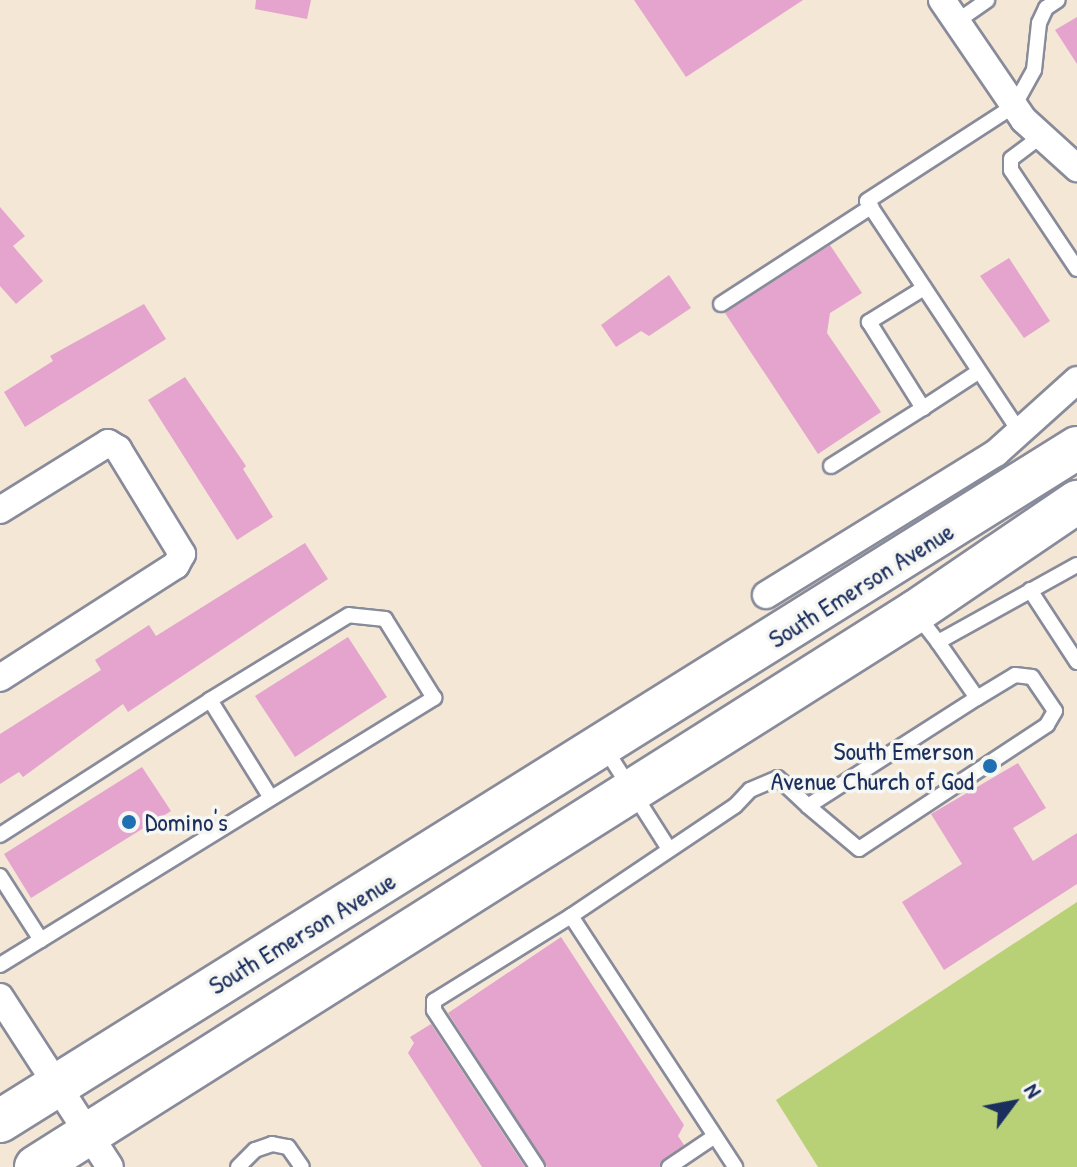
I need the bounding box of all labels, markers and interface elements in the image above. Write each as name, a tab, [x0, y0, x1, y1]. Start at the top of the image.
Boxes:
street label: South Emerson Avenue	[763, 516, 959, 654]
place label: South Emerson Avenue Church of God	[771, 735, 974, 796]
marker: South Emerson Avenue Church of God	[981, 757, 999, 775]
place label: Domino's	[145, 806, 228, 838]
marker: Domino's	[120, 813, 138, 831]
street label: South Emerson Avenue	[203, 865, 401, 1001]
north arrow	[973, 1063, 1053, 1143]
text: N	[1018, 1077, 1049, 1103]

